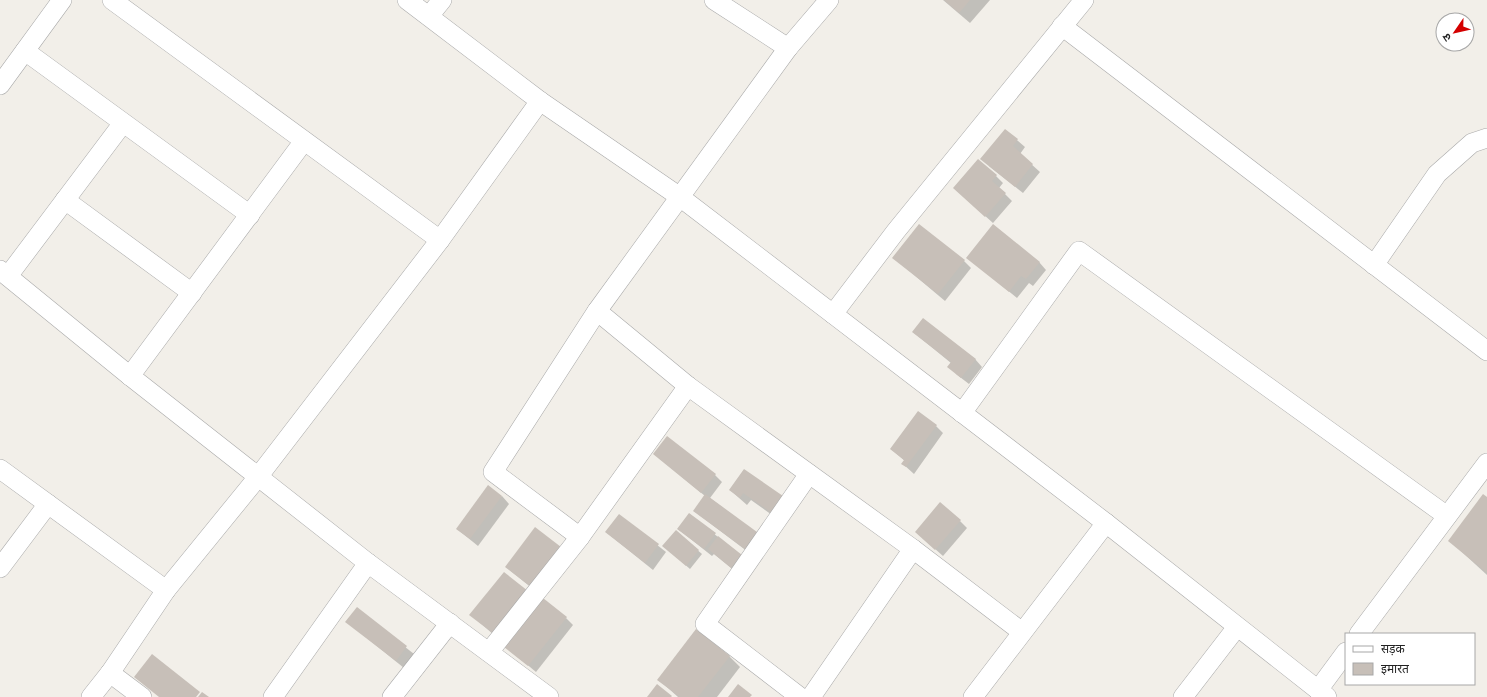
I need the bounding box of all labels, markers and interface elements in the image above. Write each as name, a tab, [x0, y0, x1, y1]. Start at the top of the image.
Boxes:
north arrow	[1435, 12, 1475, 52]
text: उ	[1439, 31, 1454, 44]
legend	[1345, 633, 1475, 685]
text: सड़क	[1381, 641, 1406, 657]
text: इमारत	[1381, 661, 1410, 677]

